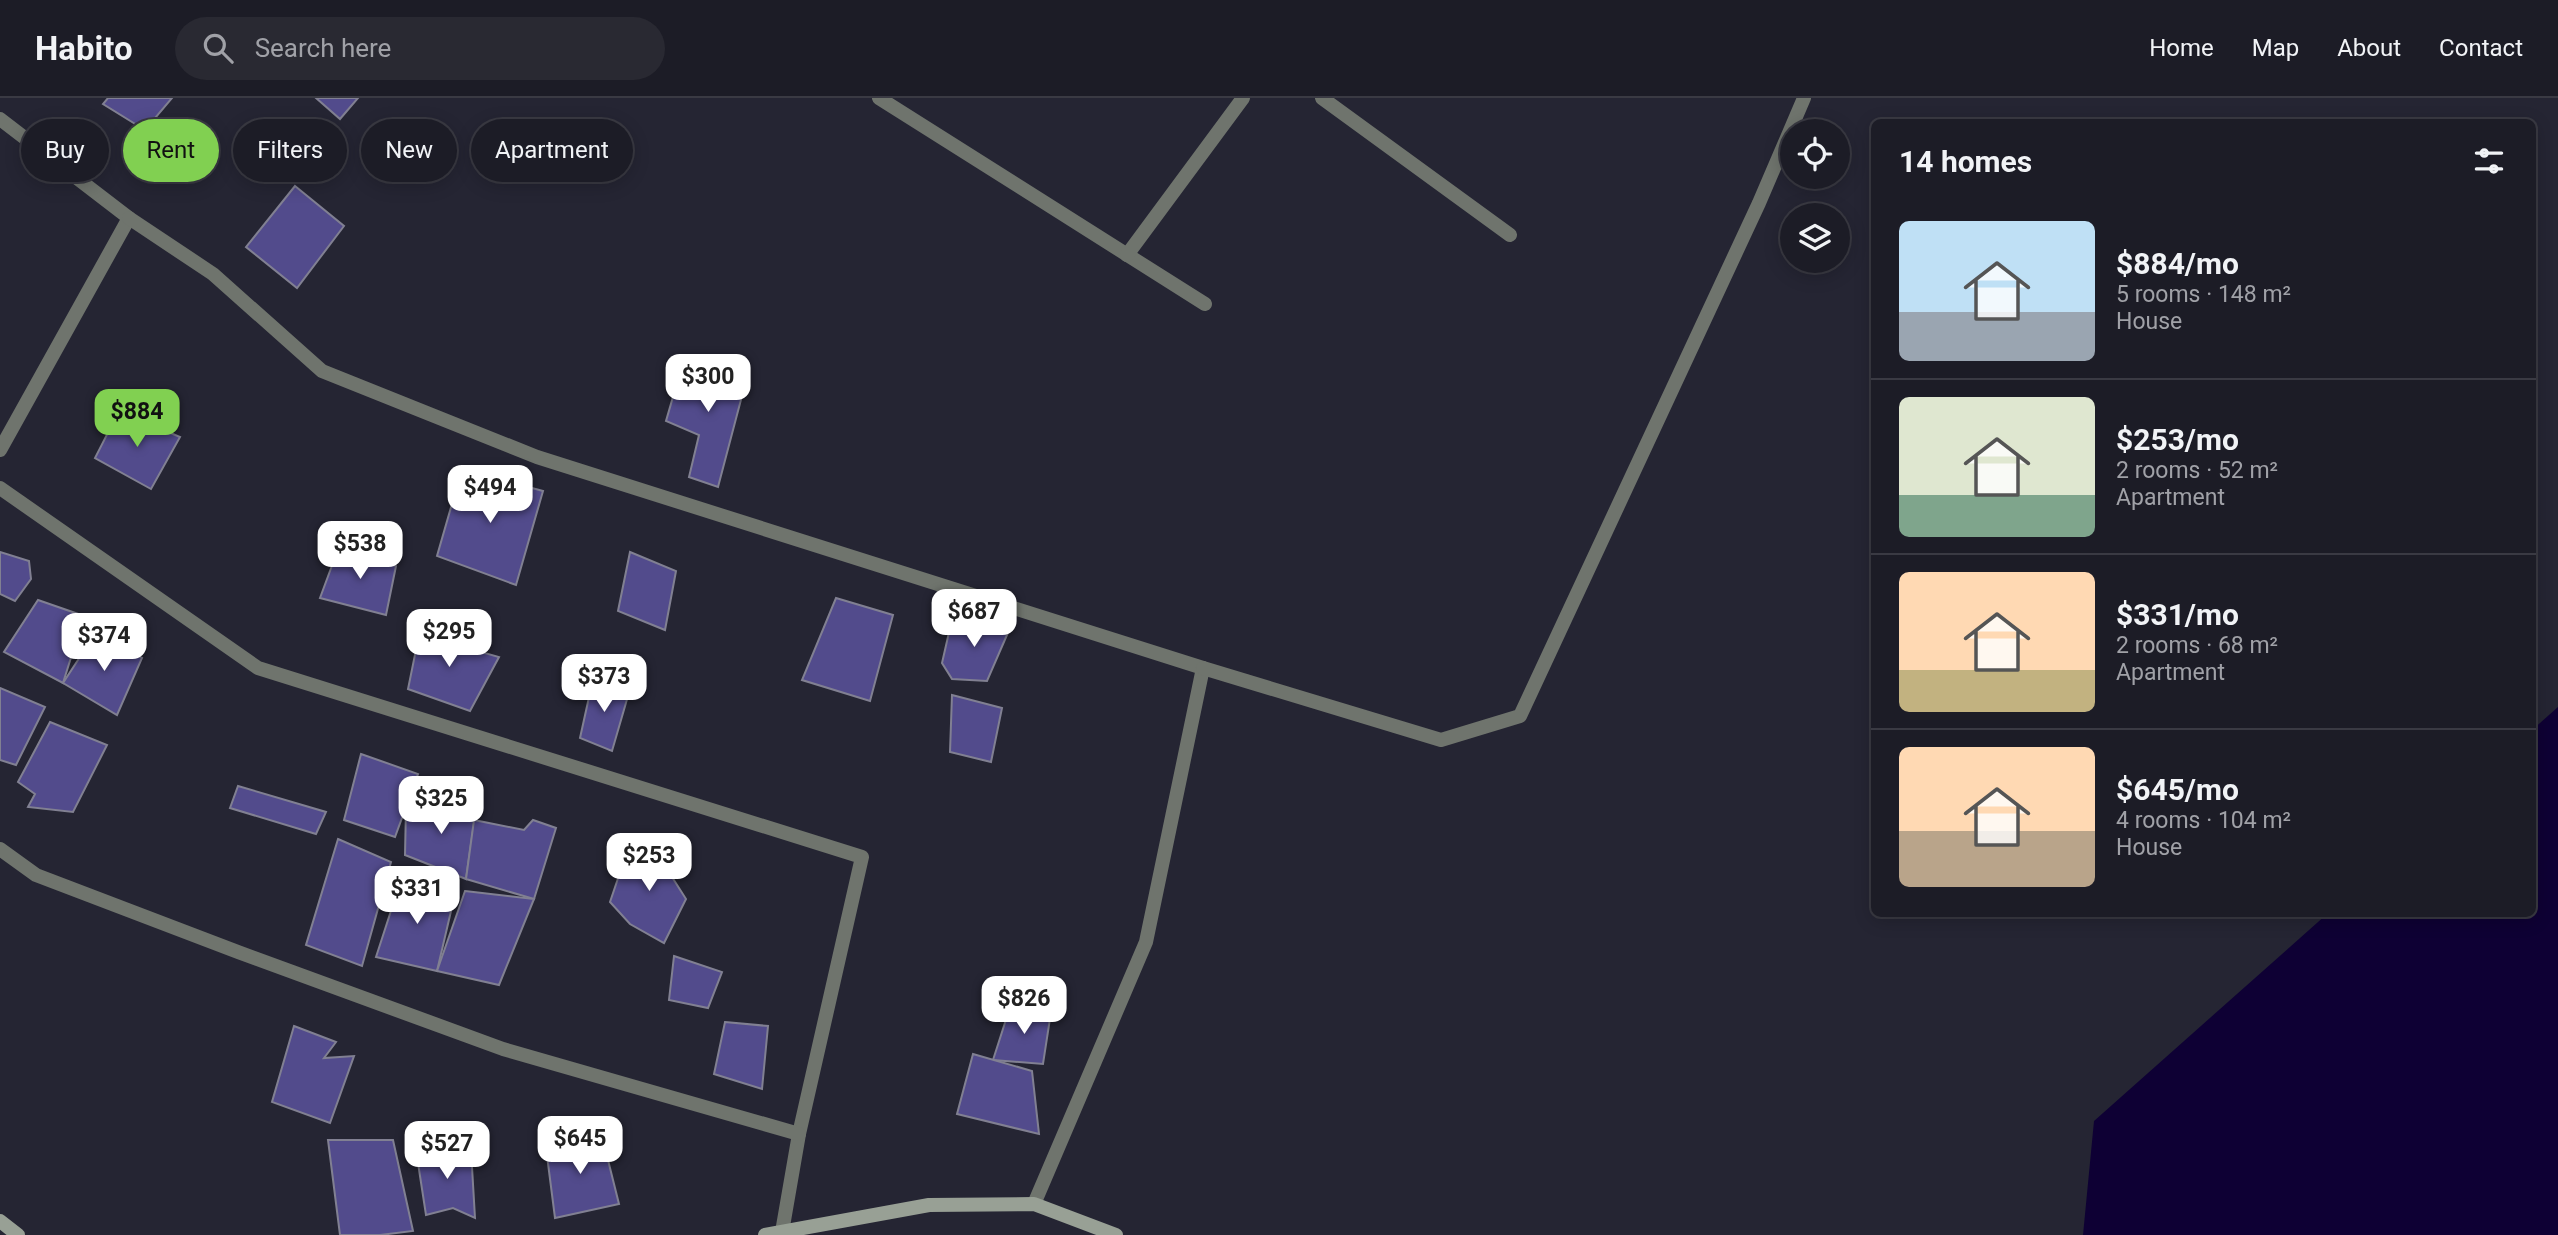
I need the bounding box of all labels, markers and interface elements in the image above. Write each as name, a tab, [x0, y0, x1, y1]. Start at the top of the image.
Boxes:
search box	[175, 17, 665, 80]
text: Habito	[35, 29, 133, 68]
icon: search	[199, 29, 237, 67]
text: Search here	[255, 33, 391, 63]
text: Home	[2149, 34, 2214, 62]
text: Map	[2252, 34, 2299, 62]
text: About	[2337, 34, 2401, 62]
text: Contact	[2439, 34, 2523, 62]
chip: Buy	[21, 119, 109, 182]
chip: Rent	[123, 119, 219, 182]
chip: Filters	[233, 119, 347, 182]
chip: New	[361, 119, 457, 182]
chip: Apartment	[471, 119, 633, 182]
map controls	[1780, 119, 1850, 273]
button: locate	[1780, 119, 1850, 189]
icon: filters	[2470, 142, 2508, 180]
text: 14 homes	[1899, 144, 2032, 179]
button: layers	[1780, 203, 1850, 273]
text: $884/mo	[2116, 246, 2239, 281]
icon: home	[1955, 249, 2039, 333]
text: 5 rooms · 148 m²	[2116, 281, 2291, 308]
text: House	[2116, 308, 2182, 335]
pin: $300	[667, 354, 749, 414]
text: $300	[682, 363, 734, 390]
pin: $884	[96, 390, 178, 449]
text: $884	[111, 398, 163, 425]
text: $253/mo	[2116, 422, 2239, 457]
icon: home	[1955, 425, 2039, 509]
text: 2 rooms · 52 m²	[2116, 457, 2278, 484]
pin: $494	[449, 466, 531, 525]
text: $494	[464, 474, 516, 501]
text: Apartment	[2116, 484, 2225, 511]
pin: $538	[319, 522, 401, 581]
text: $538	[334, 530, 386, 557]
pin: $687	[933, 589, 1015, 649]
text: $331/mo	[2116, 597, 2239, 632]
text: $687	[948, 598, 1000, 625]
icon: home	[1955, 600, 2039, 684]
pin: $295	[408, 610, 490, 669]
pin: $374	[63, 614, 145, 673]
text: $295	[423, 618, 475, 645]
text: $374	[78, 622, 130, 649]
text: 2 rooms · 68 m²	[2116, 632, 2278, 659]
pin: $373	[563, 654, 645, 714]
text: Apartment	[2116, 659, 2225, 686]
text: $373	[578, 663, 630, 690]
text: $645/mo	[2116, 772, 2239, 807]
icon: home	[1955, 775, 2039, 859]
pin: $325	[400, 776, 482, 836]
text: $325	[415, 785, 467, 812]
text: 4 rooms · 104 m²	[2116, 807, 2291, 834]
pin: $253	[608, 834, 690, 893]
text: House	[2116, 834, 2182, 861]
text: $253	[623, 842, 675, 869]
pin: $331	[376, 866, 458, 926]
text: $331	[391, 875, 443, 902]
pin: $826	[983, 976, 1065, 1036]
text: $826	[998, 985, 1050, 1012]
pin: $645	[539, 1116, 621, 1176]
pin: $527	[406, 1122, 488, 1181]
text: $645	[554, 1125, 606, 1152]
text: $527	[421, 1130, 473, 1157]

